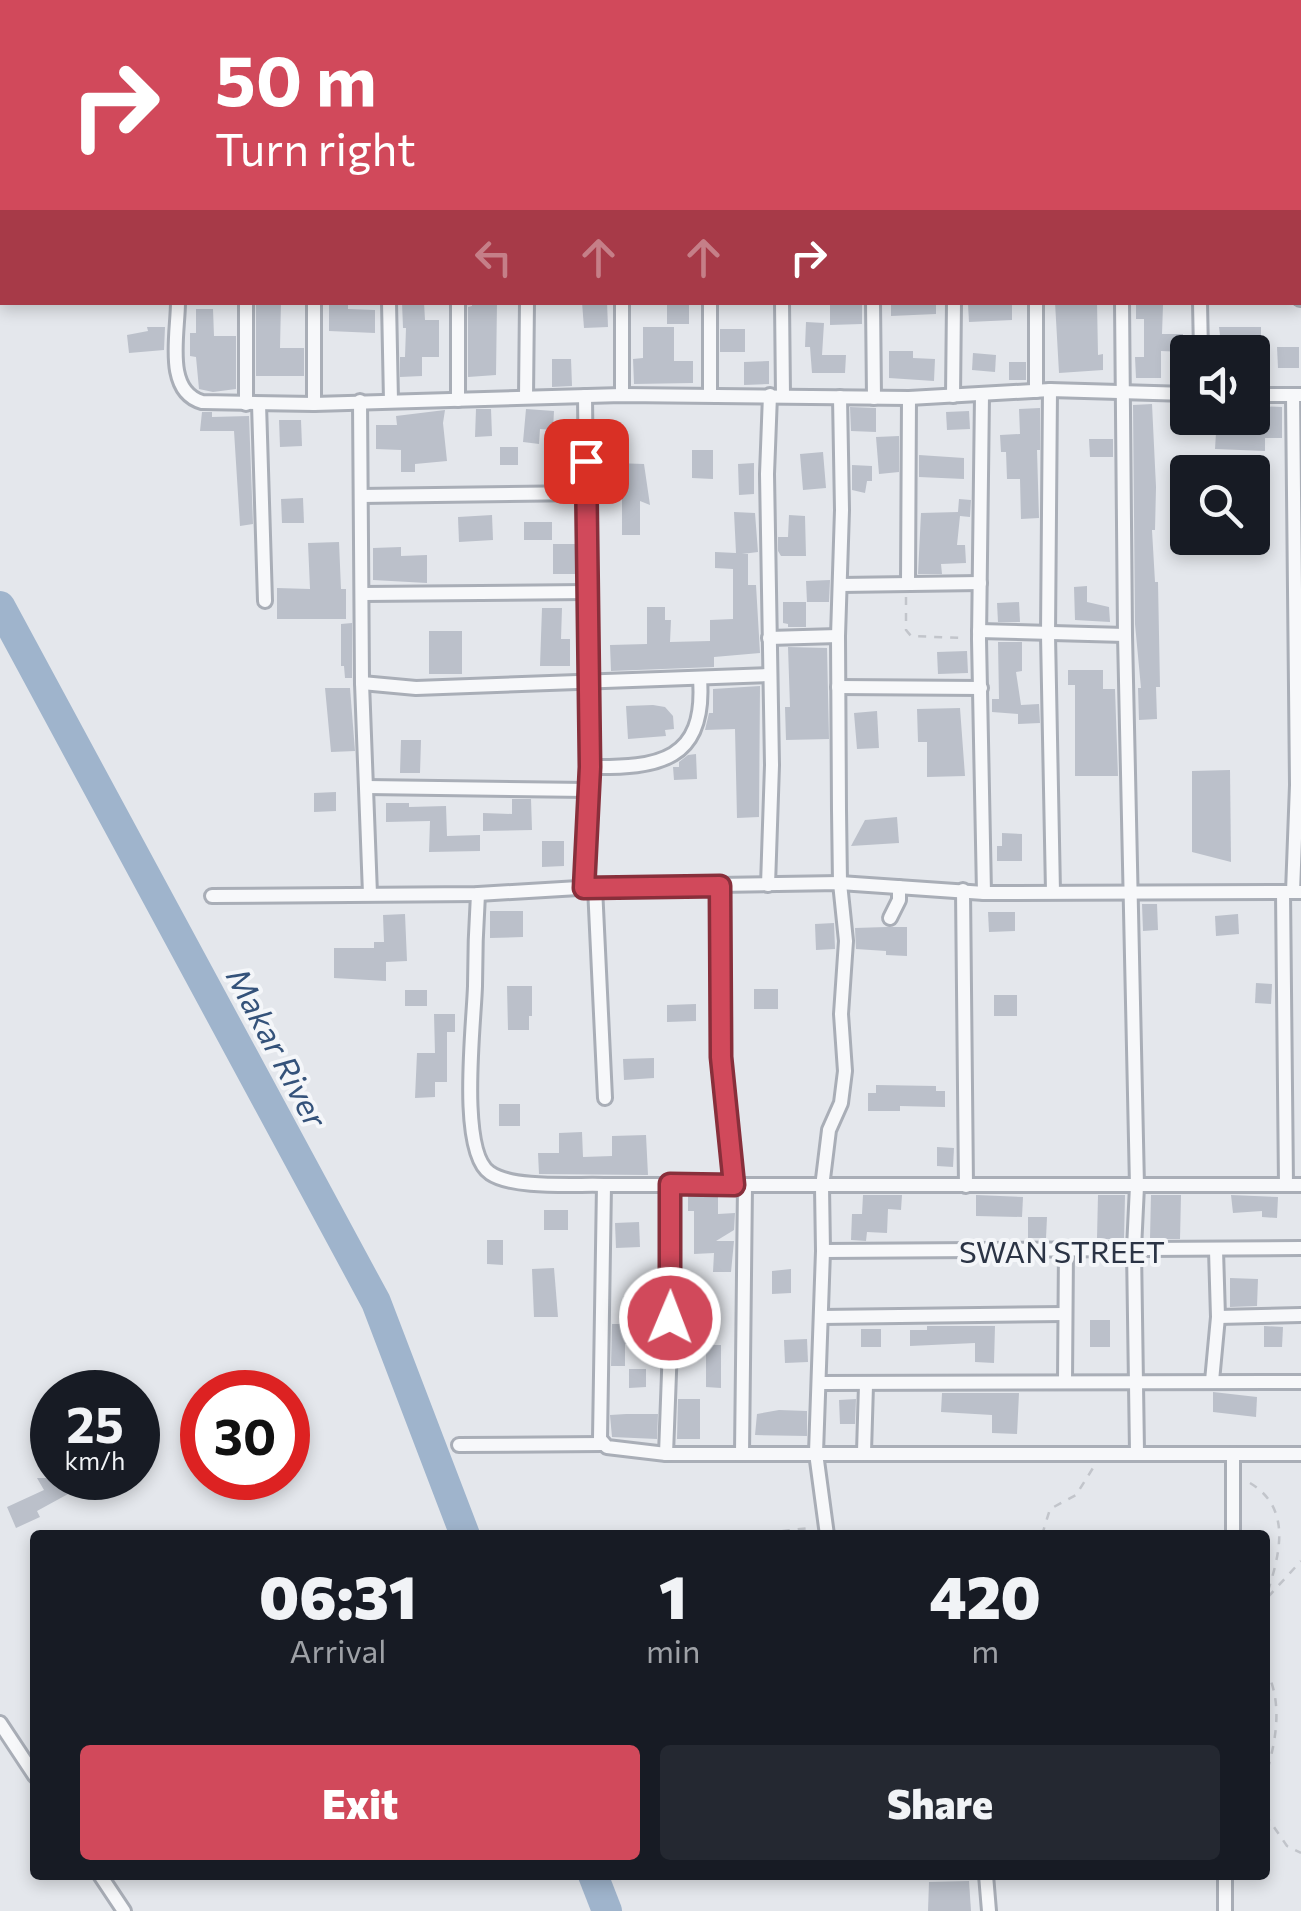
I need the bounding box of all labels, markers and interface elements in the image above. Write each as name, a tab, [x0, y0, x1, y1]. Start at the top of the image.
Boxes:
text: 50 m	[215, 35, 377, 120]
icon: right	[50, 40, 180, 170]
text: Turn right	[215, 120, 416, 175]
icon: left	[466, 230, 521, 285]
icon: ahead	[571, 230, 626, 285]
icon: ahead	[676, 230, 731, 285]
icon: right	[781, 230, 836, 285]
map controls	[1170, 335, 1270, 555]
button: sound	[1170, 335, 1270, 435]
pin	[544, 419, 629, 504]
icon: arrive	[559, 434, 614, 489]
button: search	[1170, 455, 1270, 555]
water label: Makar River	[219, 960, 337, 1135]
street label: SWAN STREET	[959, 1232, 1165, 1269]
position arrow	[618, 1266, 722, 1370]
speed limit sign: 30	[180, 1370, 310, 1500]
text: 25	[66, 1392, 124, 1453]
text: km/h	[65, 1445, 125, 1475]
text: 06:31	[259, 1558, 417, 1631]
text: 1	[659, 1558, 687, 1631]
text: 420	[929, 1558, 1041, 1631]
text: Arrival	[290, 1630, 386, 1670]
text: min	[646, 1630, 700, 1670]
text: m	[971, 1630, 999, 1670]
button: Exit	[80, 1745, 640, 1860]
button: Share	[660, 1745, 1220, 1860]

